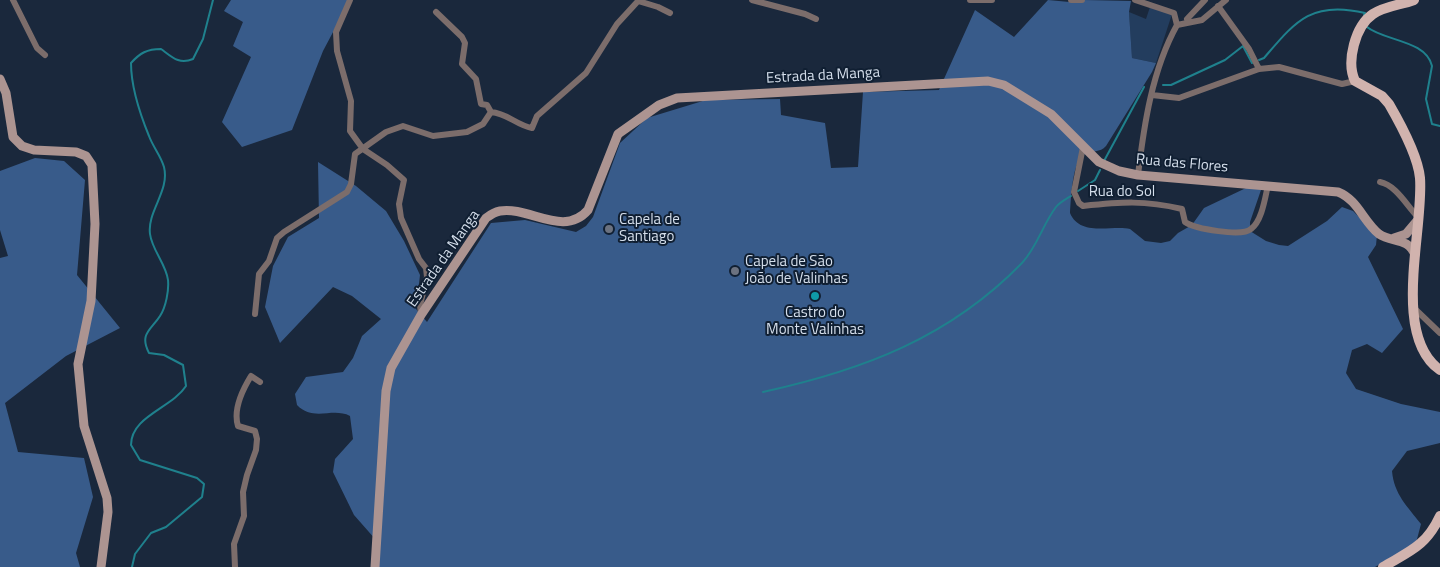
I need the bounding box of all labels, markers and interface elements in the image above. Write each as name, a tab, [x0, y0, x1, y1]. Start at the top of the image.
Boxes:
street label: Estrada da Manga	[766, 64, 880, 88]
street label: Rua das Flores	[1135, 151, 1229, 177]
street label: Rua do Sol	[1089, 183, 1155, 201]
street label: Estrada da Manga	[404, 207, 484, 311]
place label: Capela de Santiago	[619, 211, 680, 246]
marker: Capela de Santiago	[603, 223, 615, 235]
place label: Capela de São João de Valinhas	[745, 253, 848, 288]
marker: Capela de São João de Valinhas	[729, 265, 741, 277]
marker: Castro do Monte Valinhas	[809, 290, 821, 302]
place label: Castro do Monte Valinhas	[766, 304, 864, 339]

